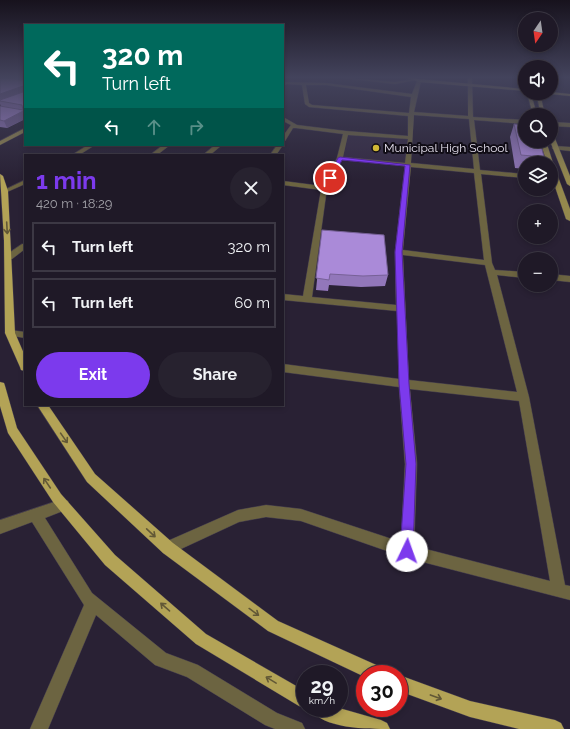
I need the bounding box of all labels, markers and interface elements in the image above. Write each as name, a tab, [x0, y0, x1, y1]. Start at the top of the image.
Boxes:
north arrow	[518, 12, 558, 52]
map controls	[518, 12, 558, 292]
text: 320 m	[102, 39, 183, 72]
icon: left	[36, 40, 88, 92]
button: sound	[518, 60, 558, 100]
text: Turn left	[102, 73, 171, 94]
button: search	[518, 108, 558, 148]
icon: left	[101, 116, 123, 138]
icon: ahead	[143, 116, 165, 138]
icon: right	[185, 116, 207, 138]
place label: Municipal High School	[384, 141, 508, 155]
marker: Municipal High School	[371, 143, 381, 153]
button: layers	[518, 156, 558, 196]
pin	[313, 161, 347, 195]
text: 1 min	[36, 166, 97, 195]
button: close	[230, 167, 272, 209]
icon: arrive	[319, 167, 341, 189]
text: 420 m · 18:29	[36, 196, 112, 211]
button: +	[518, 204, 558, 244]
one-way arrow	[4, 221, 11, 234]
icon: left	[38, 236, 60, 258]
text: Turn left	[72, 238, 133, 256]
text: 320 m	[227, 238, 270, 256]
button: −	[518, 252, 558, 292]
icon: left	[38, 292, 60, 314]
text: Turn left	[72, 294, 133, 312]
text: 60 m	[234, 294, 270, 312]
button: Exit	[36, 352, 150, 398]
button: Share	[158, 352, 272, 398]
one-way arrow	[60, 432, 68, 443]
one-way arrow	[42, 477, 50, 489]
one-way arrow	[146, 528, 156, 538]
position arrow	[386, 530, 428, 572]
one-way arrow	[160, 603, 170, 612]
one-way arrow	[249, 607, 260, 616]
speed limit sign: 30	[356, 665, 408, 717]
text: 29	[310, 674, 334, 698]
one-way arrow	[265, 676, 277, 684]
one-way arrow	[429, 693, 441, 701]
text: km/h	[309, 695, 335, 706]

